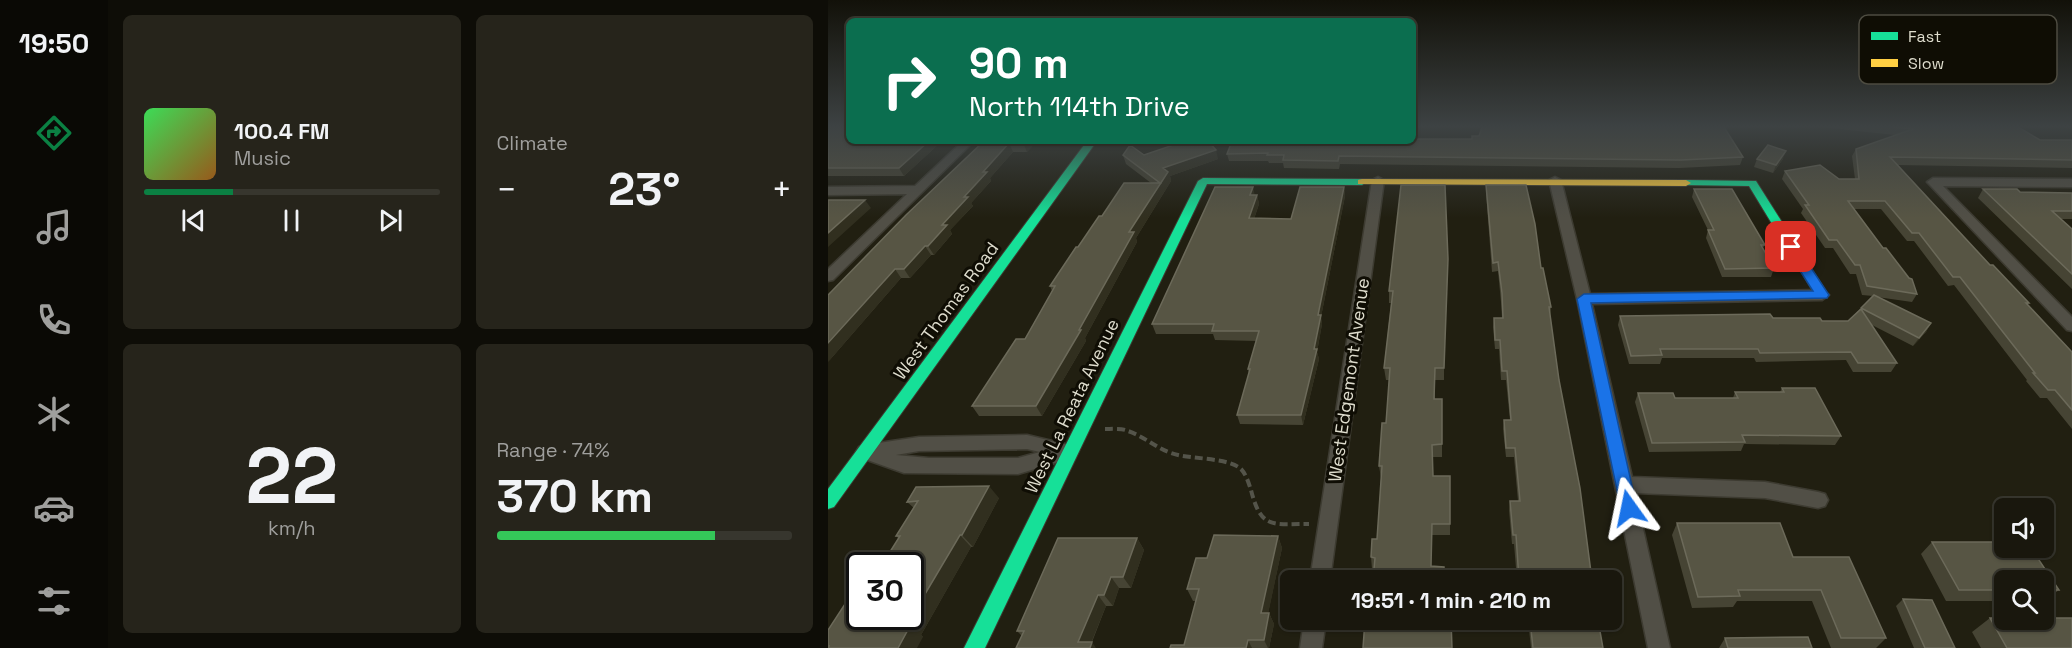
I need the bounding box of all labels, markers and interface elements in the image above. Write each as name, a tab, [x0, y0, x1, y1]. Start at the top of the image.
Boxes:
legend	[1859, 15, 2057, 84]
text: 19:50	[19, 26, 89, 61]
text: Fast	[1908, 26, 1941, 47]
text: 90 m	[969, 37, 1069, 90]
icon: right	[870, 42, 948, 120]
text: Slow	[1908, 53, 1944, 74]
text: North 114th Drive	[969, 89, 1190, 124]
icon: directions	[33, 112, 75, 154]
text: 100.4 FM	[234, 117, 329, 145]
text: Climate	[497, 130, 568, 156]
text: Music	[234, 145, 291, 171]
text: 23°	[608, 161, 680, 218]
text: −	[497, 169, 517, 211]
text: +	[772, 169, 792, 211]
icon: previous	[177, 204, 210, 237]
icon: pause	[275, 204, 308, 237]
icon: next	[374, 204, 407, 237]
icon: music	[33, 206, 75, 248]
pin	[1765, 221, 1816, 272]
icon: arrive	[1774, 230, 1807, 263]
street label: West Thomas Road	[888, 237, 1003, 384]
street label: West Edgemont Avenue	[1323, 276, 1374, 483]
icon: phone	[33, 299, 75, 341]
street label: West La Reata Avenue	[1019, 315, 1124, 497]
icon: climate	[33, 393, 75, 435]
text: 22	[245, 426, 338, 526]
text: Range · 74%	[497, 437, 610, 463]
text: 370 km	[497, 468, 653, 525]
position arrow	[1597, 476, 1661, 540]
icon: car	[33, 487, 75, 529]
map controls	[1994, 498, 2054, 630]
button: sound	[1994, 498, 2054, 558]
text: km/h	[268, 515, 316, 541]
speed limit sign: 30	[846, 552, 924, 630]
button: search	[1994, 570, 2054, 630]
icon: filters	[33, 580, 75, 622]
text: 19:51 · 1 min · 210 m	[1351, 586, 1551, 614]

